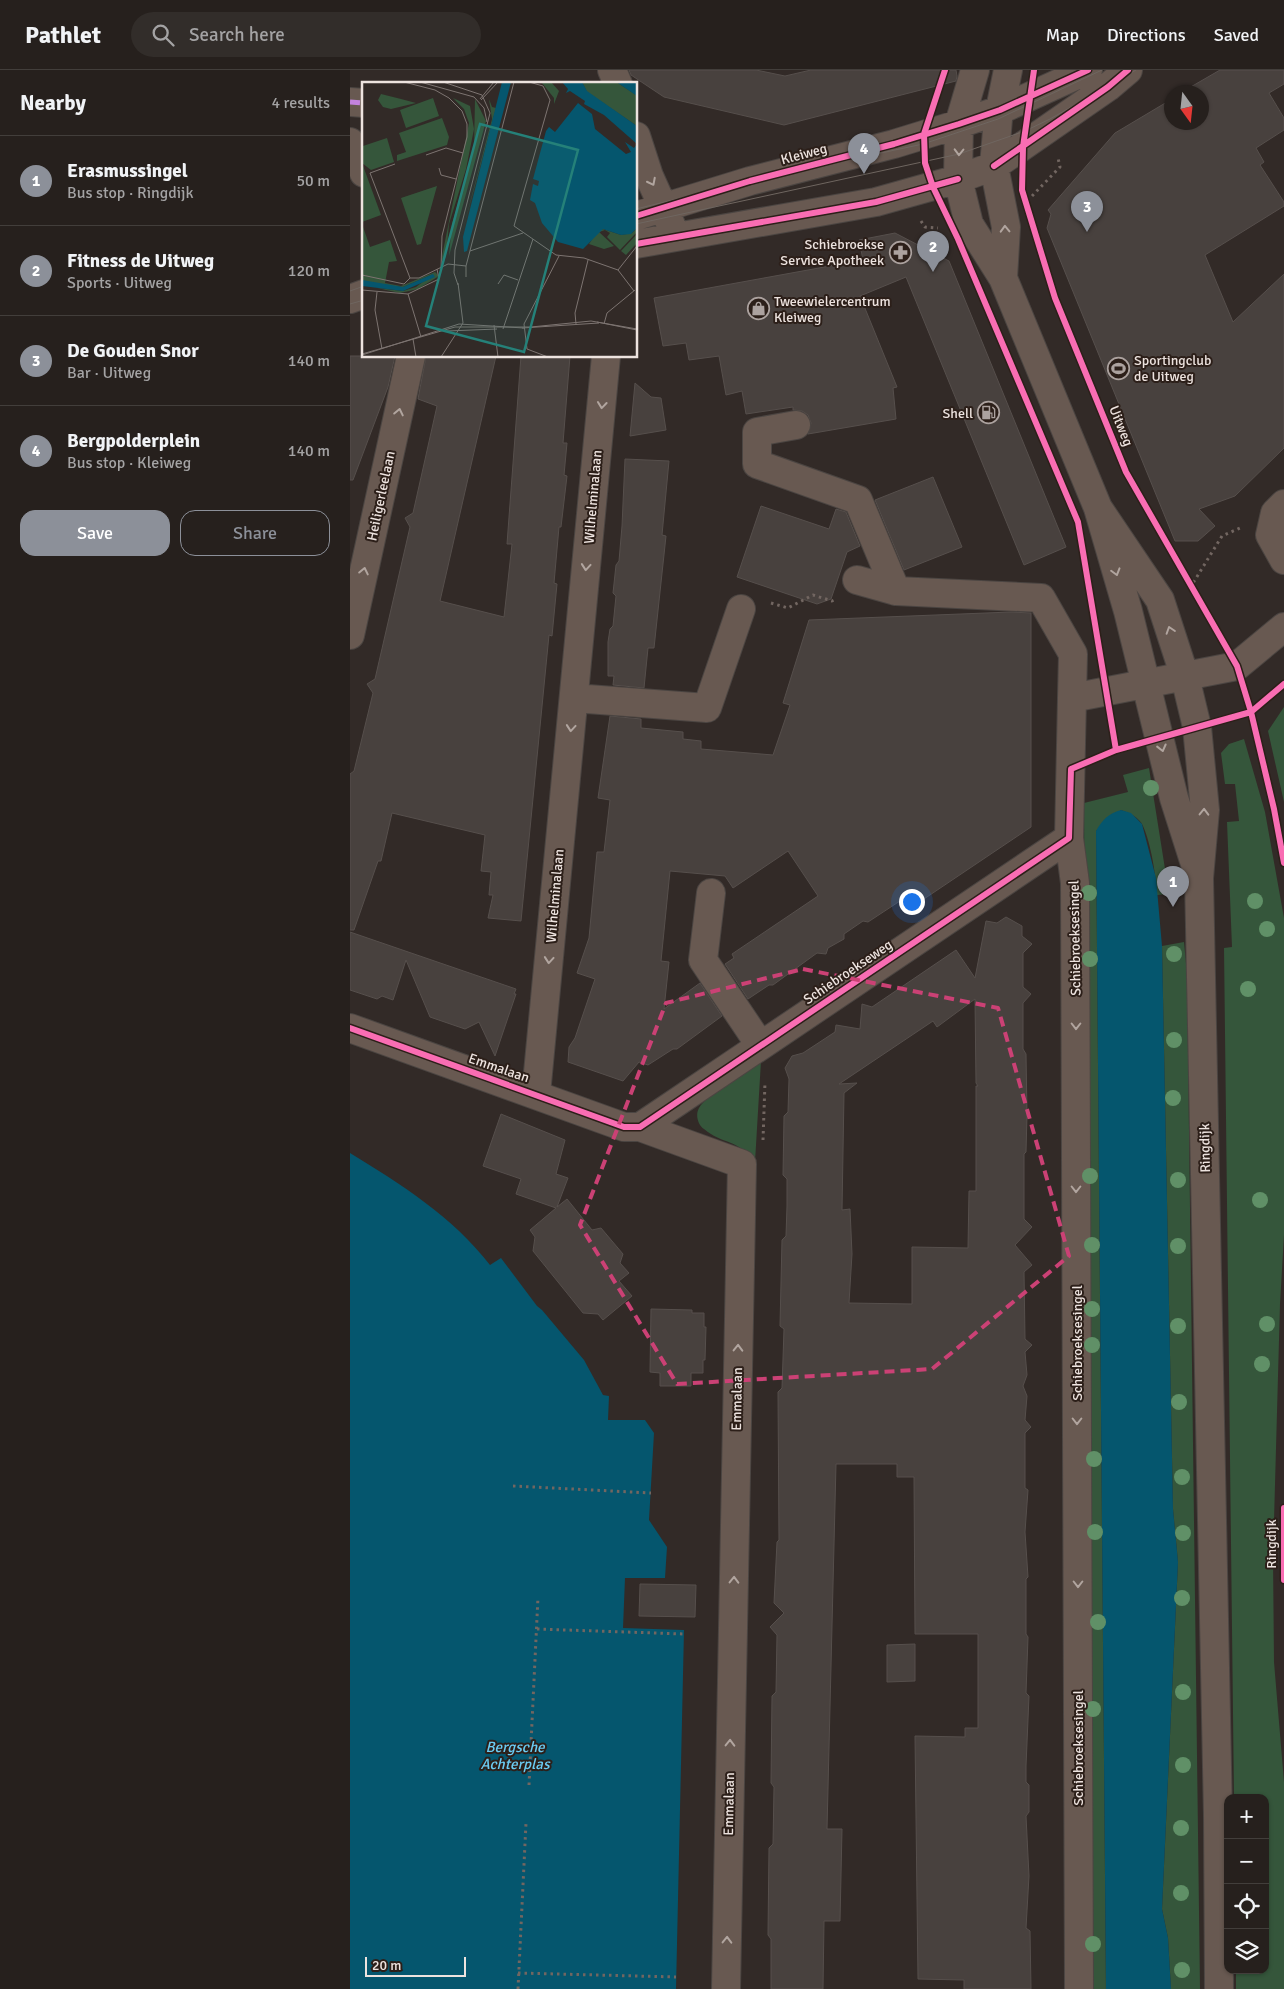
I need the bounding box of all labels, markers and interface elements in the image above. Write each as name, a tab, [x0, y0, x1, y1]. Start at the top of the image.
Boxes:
search box	[131, 12, 481, 57]
text: Pathlet	[25, 20, 101, 50]
icon: search	[149, 21, 177, 49]
text: Search here	[189, 23, 285, 47]
text: Map	[1046, 24, 1079, 46]
text: Directions	[1107, 24, 1186, 46]
text: Saved	[1214, 24, 1259, 46]
inset map	[362, 82, 638, 358]
north arrow	[1164, 85, 1209, 130]
text: Nearby	[20, 90, 86, 116]
text: 4 results	[271, 93, 330, 113]
pin: 4	[848, 133, 880, 174]
street label: Kleiweg	[779, 140, 829, 168]
one-way arrow	[954, 148, 964, 156]
text: Erasmussingel	[67, 159, 188, 183]
text: 1	[32, 171, 40, 191]
text: 50 m	[296, 171, 330, 191]
one-way arrow	[646, 177, 656, 186]
text: Bus stop · Ringdijk	[67, 183, 193, 203]
pin: 3	[1071, 191, 1103, 232]
one-way arrow	[1000, 225, 1010, 233]
pin: 2	[917, 231, 949, 272]
place label: Schiebroekse Service Apotheek	[780, 236, 884, 269]
pharmacy icon: Schiebroekse Service Apotheek	[888, 240, 912, 264]
text: Fitness de Uitweg	[67, 249, 214, 273]
text: 2	[32, 261, 40, 281]
text: 120 m	[288, 261, 330, 281]
text: Sports · Uitweg	[67, 273, 172, 293]
place label: Tweewielercentrum Kleiweg	[774, 293, 891, 326]
shop icon: Tweewielercentrum Kleiweg	[746, 297, 770, 321]
text: De Gouden Snor	[67, 339, 199, 363]
text: 3	[32, 351, 40, 371]
text: 140 m	[288, 351, 330, 371]
place label: Sportingclub de Uitweg	[1134, 352, 1211, 385]
sports icon: Sportingclub de Uitweg	[1106, 356, 1130, 380]
text: Bar · Uitweg	[67, 363, 151, 383]
one-way arrow	[596, 401, 607, 409]
fuel station icon: Shell	[977, 401, 1001, 425]
street label: Uitweg	[1105, 403, 1137, 449]
place label: Shell	[943, 405, 973, 422]
one-way arrow	[393, 408, 404, 416]
text: Bergpolderplein	[67, 429, 200, 453]
text: 4	[32, 441, 40, 461]
text: 140 m	[288, 441, 330, 461]
street label: Heiligerleelaan	[363, 449, 399, 543]
street label: Wilhelminalaan	[580, 449, 606, 545]
text: Bus stop · Kleiweg	[67, 453, 191, 473]
button: Save	[20, 510, 170, 556]
button: Share	[180, 510, 330, 556]
one-way arrow	[581, 563, 592, 571]
one-way arrow	[358, 566, 369, 575]
one-way arrow	[1111, 567, 1121, 575]
one-way arrow	[1165, 627, 1175, 635]
one-way arrow	[566, 725, 577, 733]
one-way arrow	[1156, 743, 1167, 752]
one-way arrow	[1199, 807, 1209, 815]
street label: Wilhelminalaan	[542, 848, 568, 944]
pin: 1	[1157, 866, 1189, 907]
street label: Schiebroeksesingel	[1065, 880, 1085, 996]
your location	[899, 889, 925, 915]
street label: Schiebroekseweg	[800, 936, 896, 1008]
one-way arrow	[544, 956, 555, 964]
one-way arrow	[1071, 1023, 1081, 1031]
street label: Emmalaan	[466, 1050, 532, 1086]
street label: Ringdijk	[1196, 1123, 1214, 1173]
one-way arrow	[1071, 1186, 1081, 1193]
street label: Schiebroeksesingel	[1069, 1285, 1086, 1401]
one-way arrow	[733, 1344, 743, 1352]
street label: Emmalaan	[728, 1367, 746, 1431]
one-way arrow	[1072, 1418, 1082, 1426]
street label: Ringdijk	[1263, 1519, 1280, 1569]
one-way arrow	[728, 1576, 739, 1584]
one-way arrow	[1073, 1580, 1083, 1588]
street label: Schiebroeksesingel	[1070, 1690, 1087, 1806]
water label: Bergsche Achterplas	[481, 1738, 551, 1773]
one-way arrow	[725, 1739, 736, 1747]
street label: Emmalaan	[720, 1772, 738, 1836]
map controls	[1224, 1794, 1269, 1974]
button: +	[1224, 1794, 1269, 1839]
button: −	[1224, 1839, 1269, 1884]
button: locate	[1224, 1884, 1269, 1929]
button: layers	[1224, 1929, 1269, 1974]
one-way arrow	[721, 1936, 732, 1944]
scale bar	[365, 1954, 466, 1977]
text: 20 m	[372, 1957, 401, 1974]

